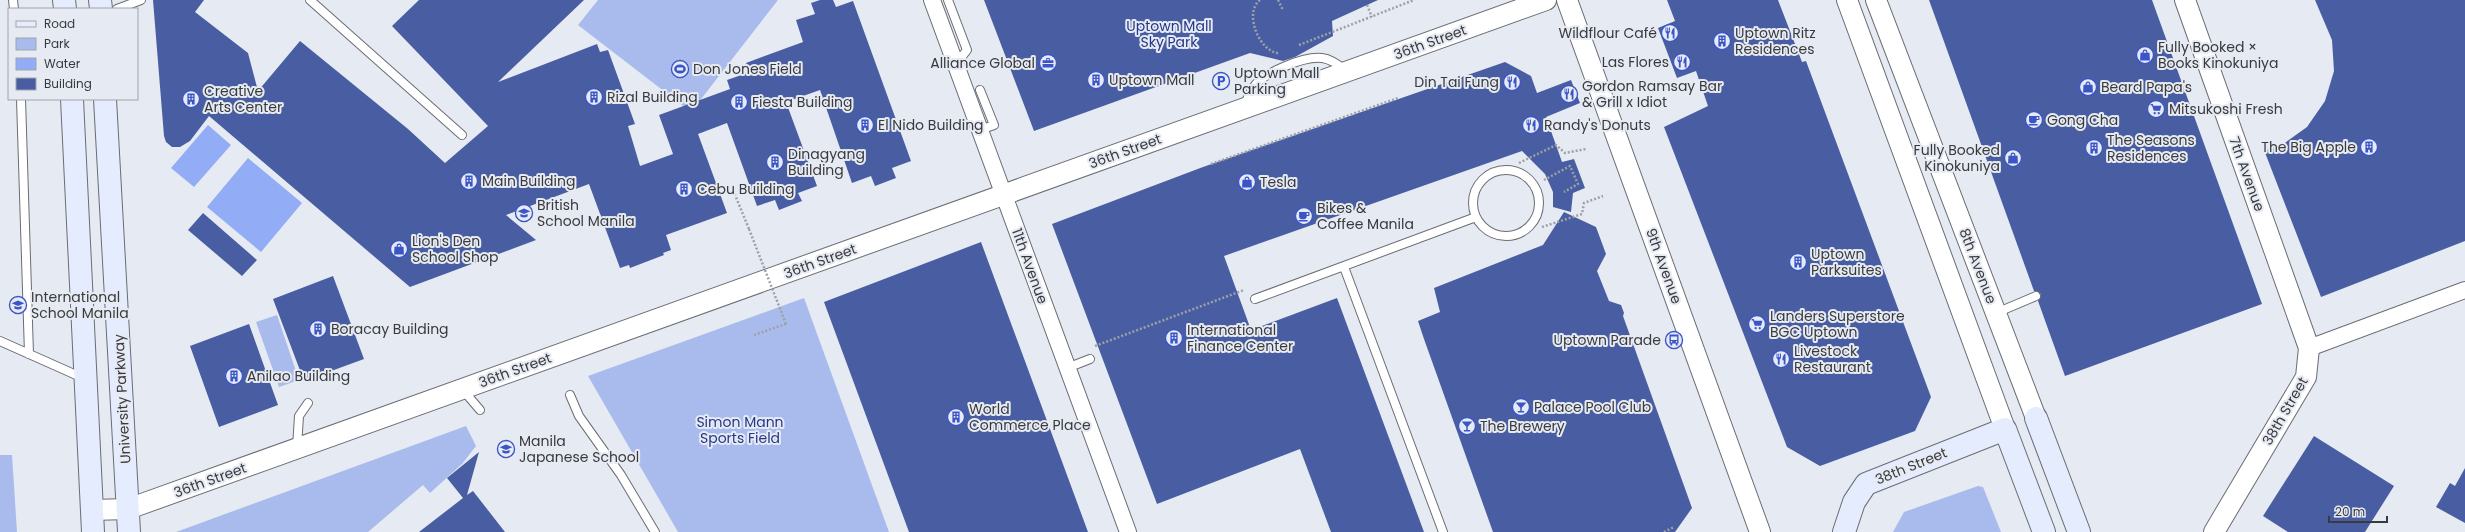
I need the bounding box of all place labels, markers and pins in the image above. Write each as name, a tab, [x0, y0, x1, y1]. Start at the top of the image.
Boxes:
place label: Wildflour Café	[1558, 23, 1657, 43]
restaurant icon: Wildflour Café	[1660, 23, 1680, 43]
place label: Uptown Ritz Residences	[1735, 23, 1816, 59]
building icon: Uptown Ritz Residences	[1712, 31, 1732, 51]
place label: Fully Booked × Books Kinokuniya	[2158, 37, 2278, 73]
shop icon: Fully Booked × Books Kinokuniya	[2135, 45, 2155, 65]
place label: Las Flores	[1602, 52, 1669, 72]
restaurant icon: Las Flores	[1672, 52, 1692, 72]
place label: Alliance Global	[930, 53, 1035, 73]
office icon: Alliance Global	[1038, 53, 1058, 73]
sports icon: Don Jones Field	[670, 59, 690, 79]
place label: Don Jones Field	[693, 59, 802, 79]
place label: Uptown Mall Parking	[1234, 63, 1320, 99]
building icon: Uptown Mall	[1086, 70, 1106, 90]
place label: Uptown Mall	[1109, 70, 1195, 90]
parking icon: Uptown Mall Parking	[1211, 71, 1231, 91]
place label: Din Tai Fung	[1414, 72, 1499, 92]
restaurant icon: Din Tai Fung	[1502, 72, 1522, 92]
place label: Gordon Ramsay Bar & Grill x Idiot	[1582, 76, 1722, 112]
shop icon: Beard Papa's	[2078, 77, 2098, 97]
place label: Beard Papa's	[2101, 77, 2192, 97]
place label: Creative Arts Center	[204, 81, 282, 117]
restaurant icon: Gordon Ramsay Bar & Grill x Idiot	[1559, 84, 1579, 104]
building icon: Rizal Building	[584, 87, 604, 107]
place label: Rizal Building	[607, 87, 698, 107]
building icon: Creative Arts Center	[181, 89, 201, 109]
building icon: Fiesta Building	[729, 92, 749, 112]
place label: Fiesta Building	[752, 92, 853, 112]
supermarket icon: Mitsukoshi Fresh	[2146, 99, 2166, 119]
place label: Mitsukoshi Fresh	[2169, 99, 2283, 119]
cafe icon: Gong Cha	[2024, 110, 2044, 130]
place label: Gong Cha	[2047, 110, 2118, 130]
building icon: El Nido Building	[855, 115, 875, 135]
place label: El Nido Building	[878, 115, 984, 135]
restaurant icon: Randy's Donuts	[1521, 115, 1541, 135]
place label: Randy's Donuts	[1544, 115, 1651, 135]
place label: The Seasons Residences	[2107, 130, 2195, 166]
place label: The Big Apple	[2261, 137, 2356, 157]
building icon: The Big Apple	[2359, 137, 2379, 157]
building icon: The Seasons Residences	[2084, 138, 2104, 158]
place label: Fully Booked Kinokuniya	[1914, 140, 2000, 176]
place label: Dinagyang Building	[788, 144, 865, 180]
shop icon: Fully Booked Kinokuniya	[2003, 148, 2023, 168]
building icon: Dinagyang Building	[765, 152, 785, 172]
building icon: Main Building	[459, 171, 479, 191]
place label: Main Building	[482, 171, 575, 191]
shop icon: Tesla	[1237, 172, 1257, 192]
place label: Tesla	[1260, 172, 1296, 192]
building icon: Cebu Building	[674, 179, 694, 199]
place label: Cebu Building	[697, 179, 794, 199]
place label: British School Manila	[537, 195, 635, 231]
place label: Bikes & Coffee Manila	[1317, 198, 1414, 234]
school or university icon: British School Manila	[514, 203, 534, 223]
cafe icon: Bikes & Coffee Manila	[1294, 206, 1314, 226]
place label: Lion's Den School Shop	[412, 231, 498, 267]
shop icon: Lion's Den School Shop	[389, 239, 409, 259]
place label: Uptown Parksuites	[1811, 244, 1882, 280]
building icon: Uptown Parksuites	[1788, 252, 1808, 272]
place label: International School Manila	[31, 287, 129, 323]
school or university icon: International School Manila	[8, 295, 28, 315]
place label: Landers Superstore BGC Uptown	[1770, 306, 1905, 342]
supermarket icon: Landers Superstore BGC Uptown	[1747, 314, 1767, 334]
building icon: Boracay Building	[308, 319, 328, 339]
place label: Boracay Building	[331, 319, 449, 339]
place label: International Finance Center	[1187, 320, 1293, 356]
building icon: International Finance Center	[1164, 328, 1184, 348]
place label: Uptown Parade	[1553, 330, 1661, 350]
bus stop icon: Uptown Parade	[1664, 330, 1684, 350]
place label: Livestock Restaurant	[1794, 341, 1871, 377]
restaurant icon: Livestock Restaurant	[1771, 349, 1791, 369]
building icon: Anilao Building	[224, 366, 244, 386]
place label: Anilao Building	[247, 366, 350, 386]
bar icon: Palace Pool Club	[1511, 397, 1531, 417]
place label: Palace Pool Club	[1534, 397, 1651, 417]
place label: World Commerce Place	[969, 399, 1091, 435]
building icon: World Commerce Place	[946, 407, 966, 427]
bar icon: The Brewery	[1457, 416, 1477, 436]
place label: The Brewery	[1480, 416, 1565, 436]
place label: Manila Japanese School	[519, 431, 639, 467]
school or university icon: Manila Japanese School	[496, 439, 516, 459]

